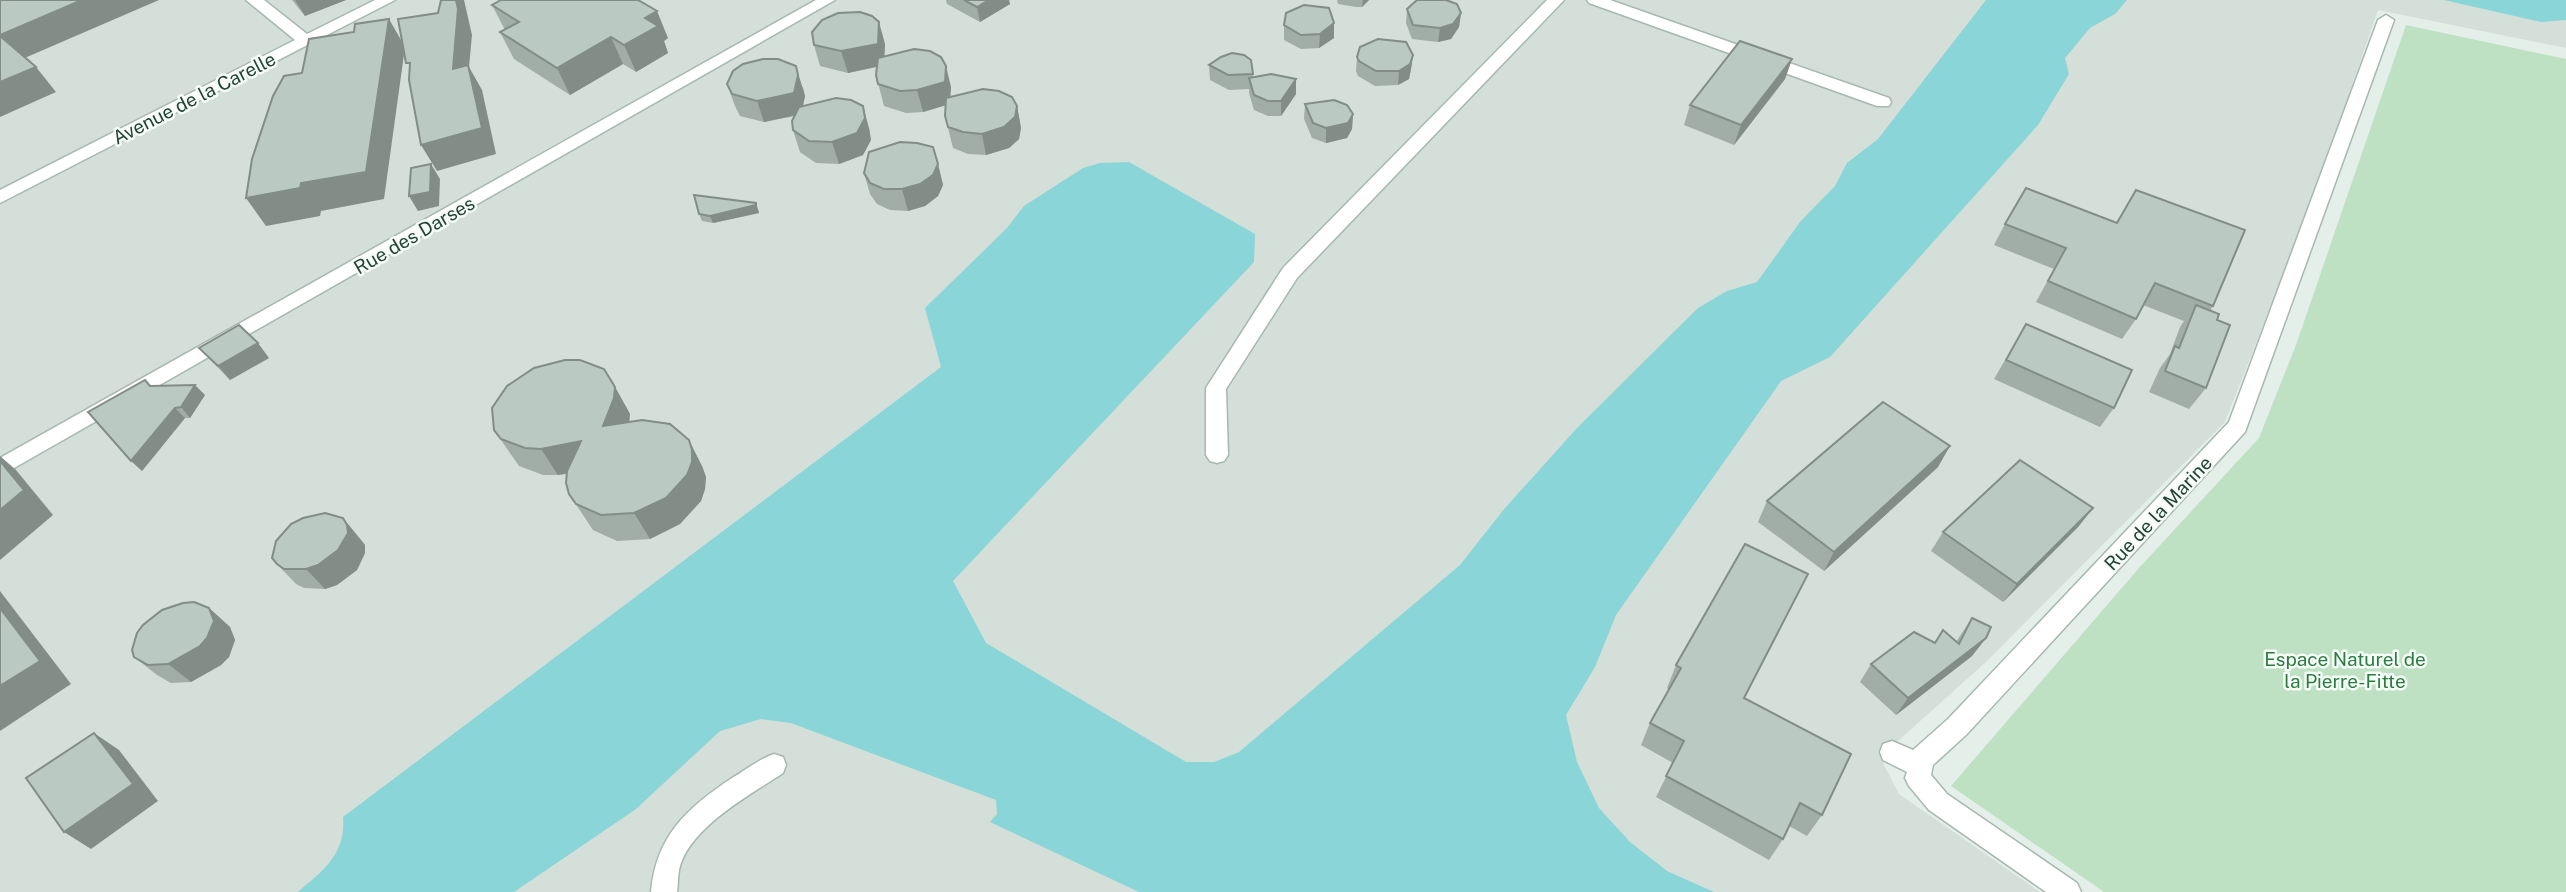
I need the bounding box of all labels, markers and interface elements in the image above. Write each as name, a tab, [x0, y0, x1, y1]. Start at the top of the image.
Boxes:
street label: Avenue de la Carelle	[109, 47, 279, 149]
street label: Rue des Darses	[350, 191, 478, 279]
street label: Rue de la Marine	[2100, 452, 2216, 574]
park label: Espace Naturel de la Pierre-Fitte	[2264, 648, 2426, 692]

